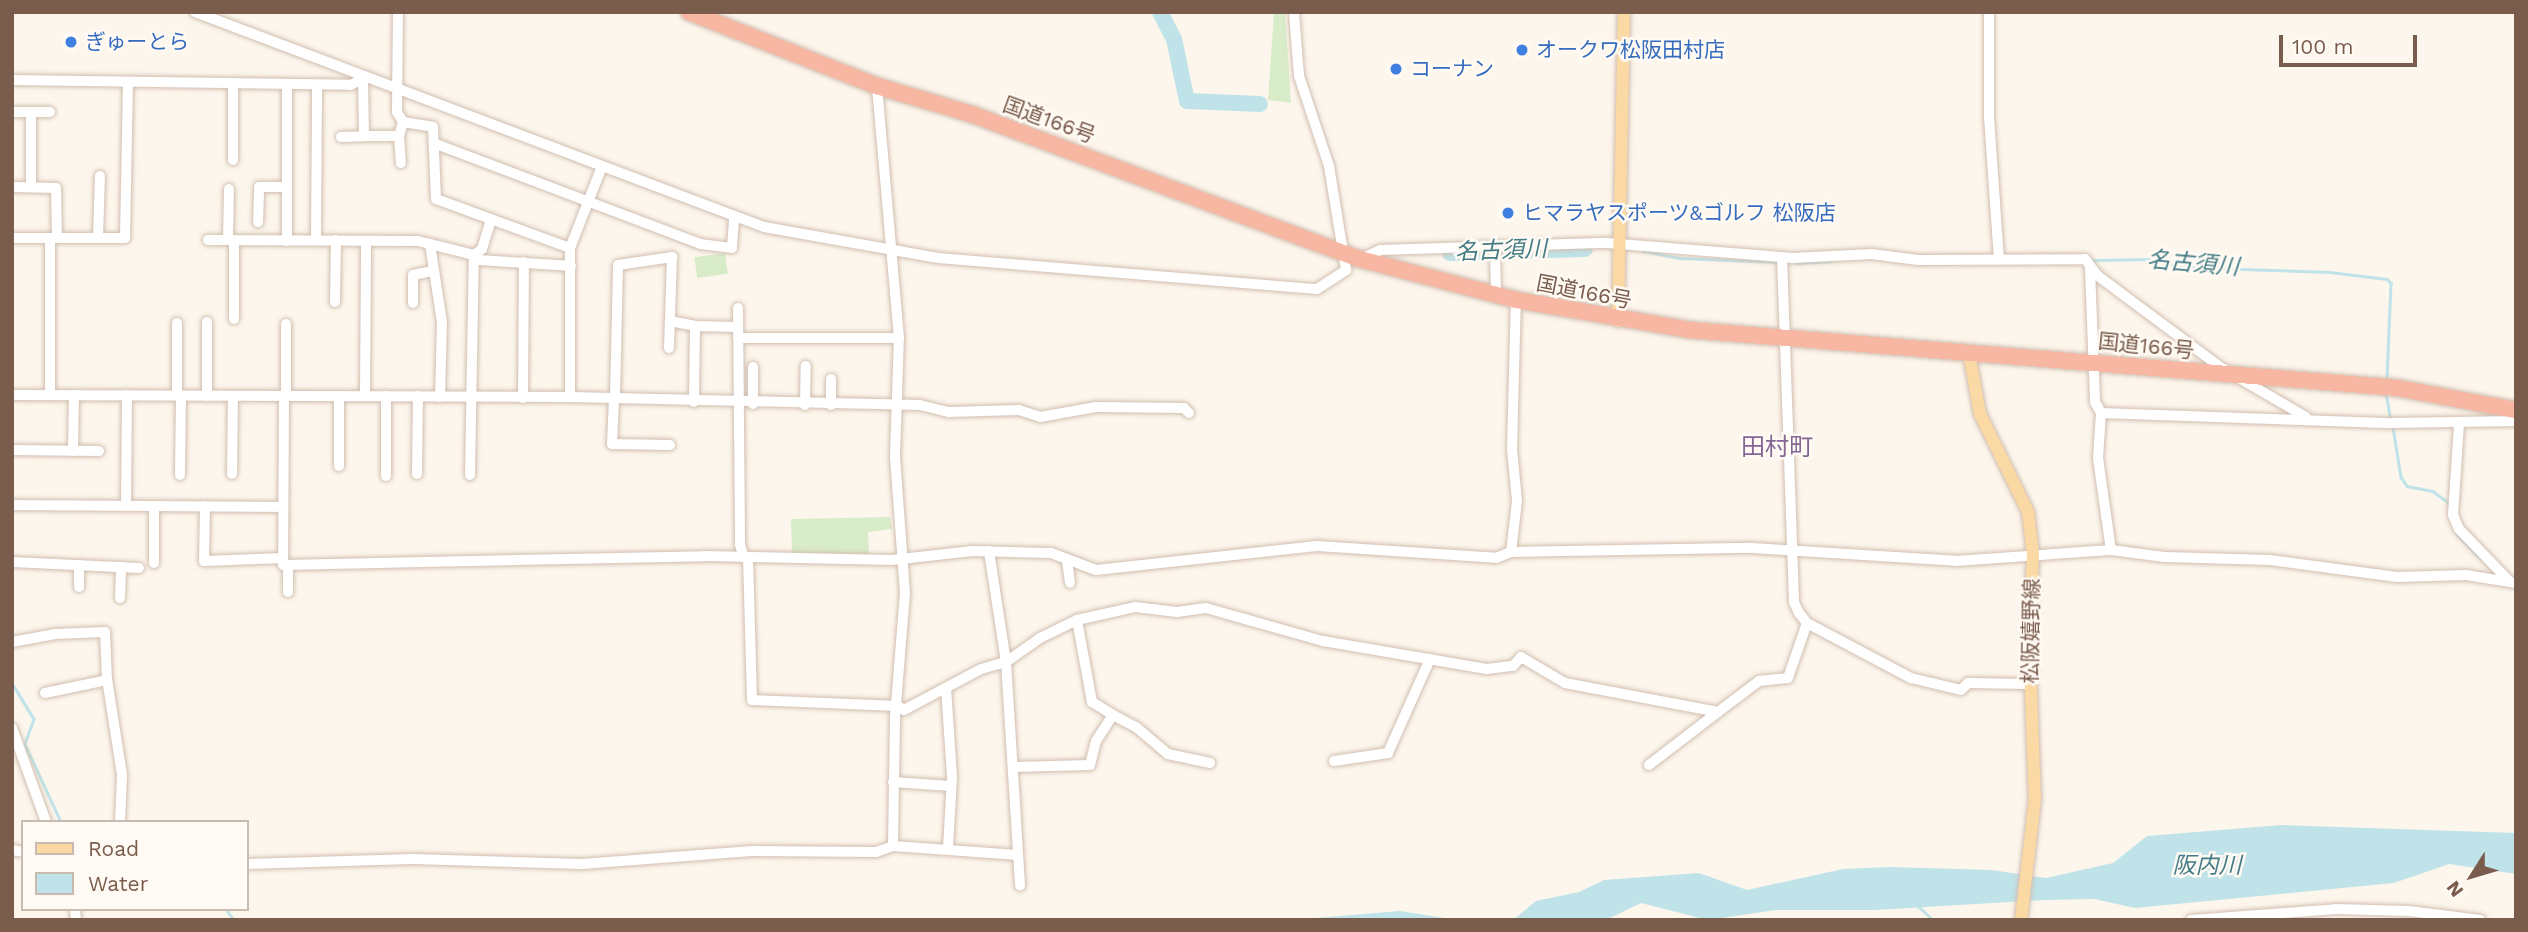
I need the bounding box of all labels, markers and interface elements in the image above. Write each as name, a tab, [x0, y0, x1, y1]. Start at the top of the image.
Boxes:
scale bar	[2283, 21, 2421, 65]
place label: ぎゅーとら	[85, 29, 190, 55]
marker: ぎゅーとら	[63, 34, 79, 50]
text: 100 m	[2292, 34, 2354, 59]
place label: オークワ松阪田村店	[1536, 37, 1725, 63]
marker: オークワ松阪田村店	[1514, 42, 1530, 58]
place label: コーナン	[1410, 56, 1494, 82]
marker: コーナン	[1388, 61, 1404, 77]
street label: 国道166号	[999, 92, 1099, 148]
place label: ヒマラヤスポーツ&ゴルフ 松阪店	[1522, 200, 1836, 226]
marker: ヒマラヤスポーツ&ゴルフ 松阪店	[1500, 205, 1516, 221]
water label: 名古須川	[1455, 236, 1547, 266]
water label: 名古須川	[2146, 246, 2240, 282]
street label: 国道166号	[1534, 270, 1634, 314]
street label: 国道166号	[2097, 328, 2195, 364]
district label: 田村町	[1741, 434, 1813, 462]
street label: 松阪嬉野線	[2017, 578, 2045, 684]
legend	[21, 820, 248, 911]
text: Road	[88, 836, 139, 861]
north arrow	[2437, 841, 2507, 911]
water label: 阪内川	[2173, 852, 2241, 880]
text: Water	[88, 871, 148, 896]
text: N	[2441, 876, 2468, 901]

